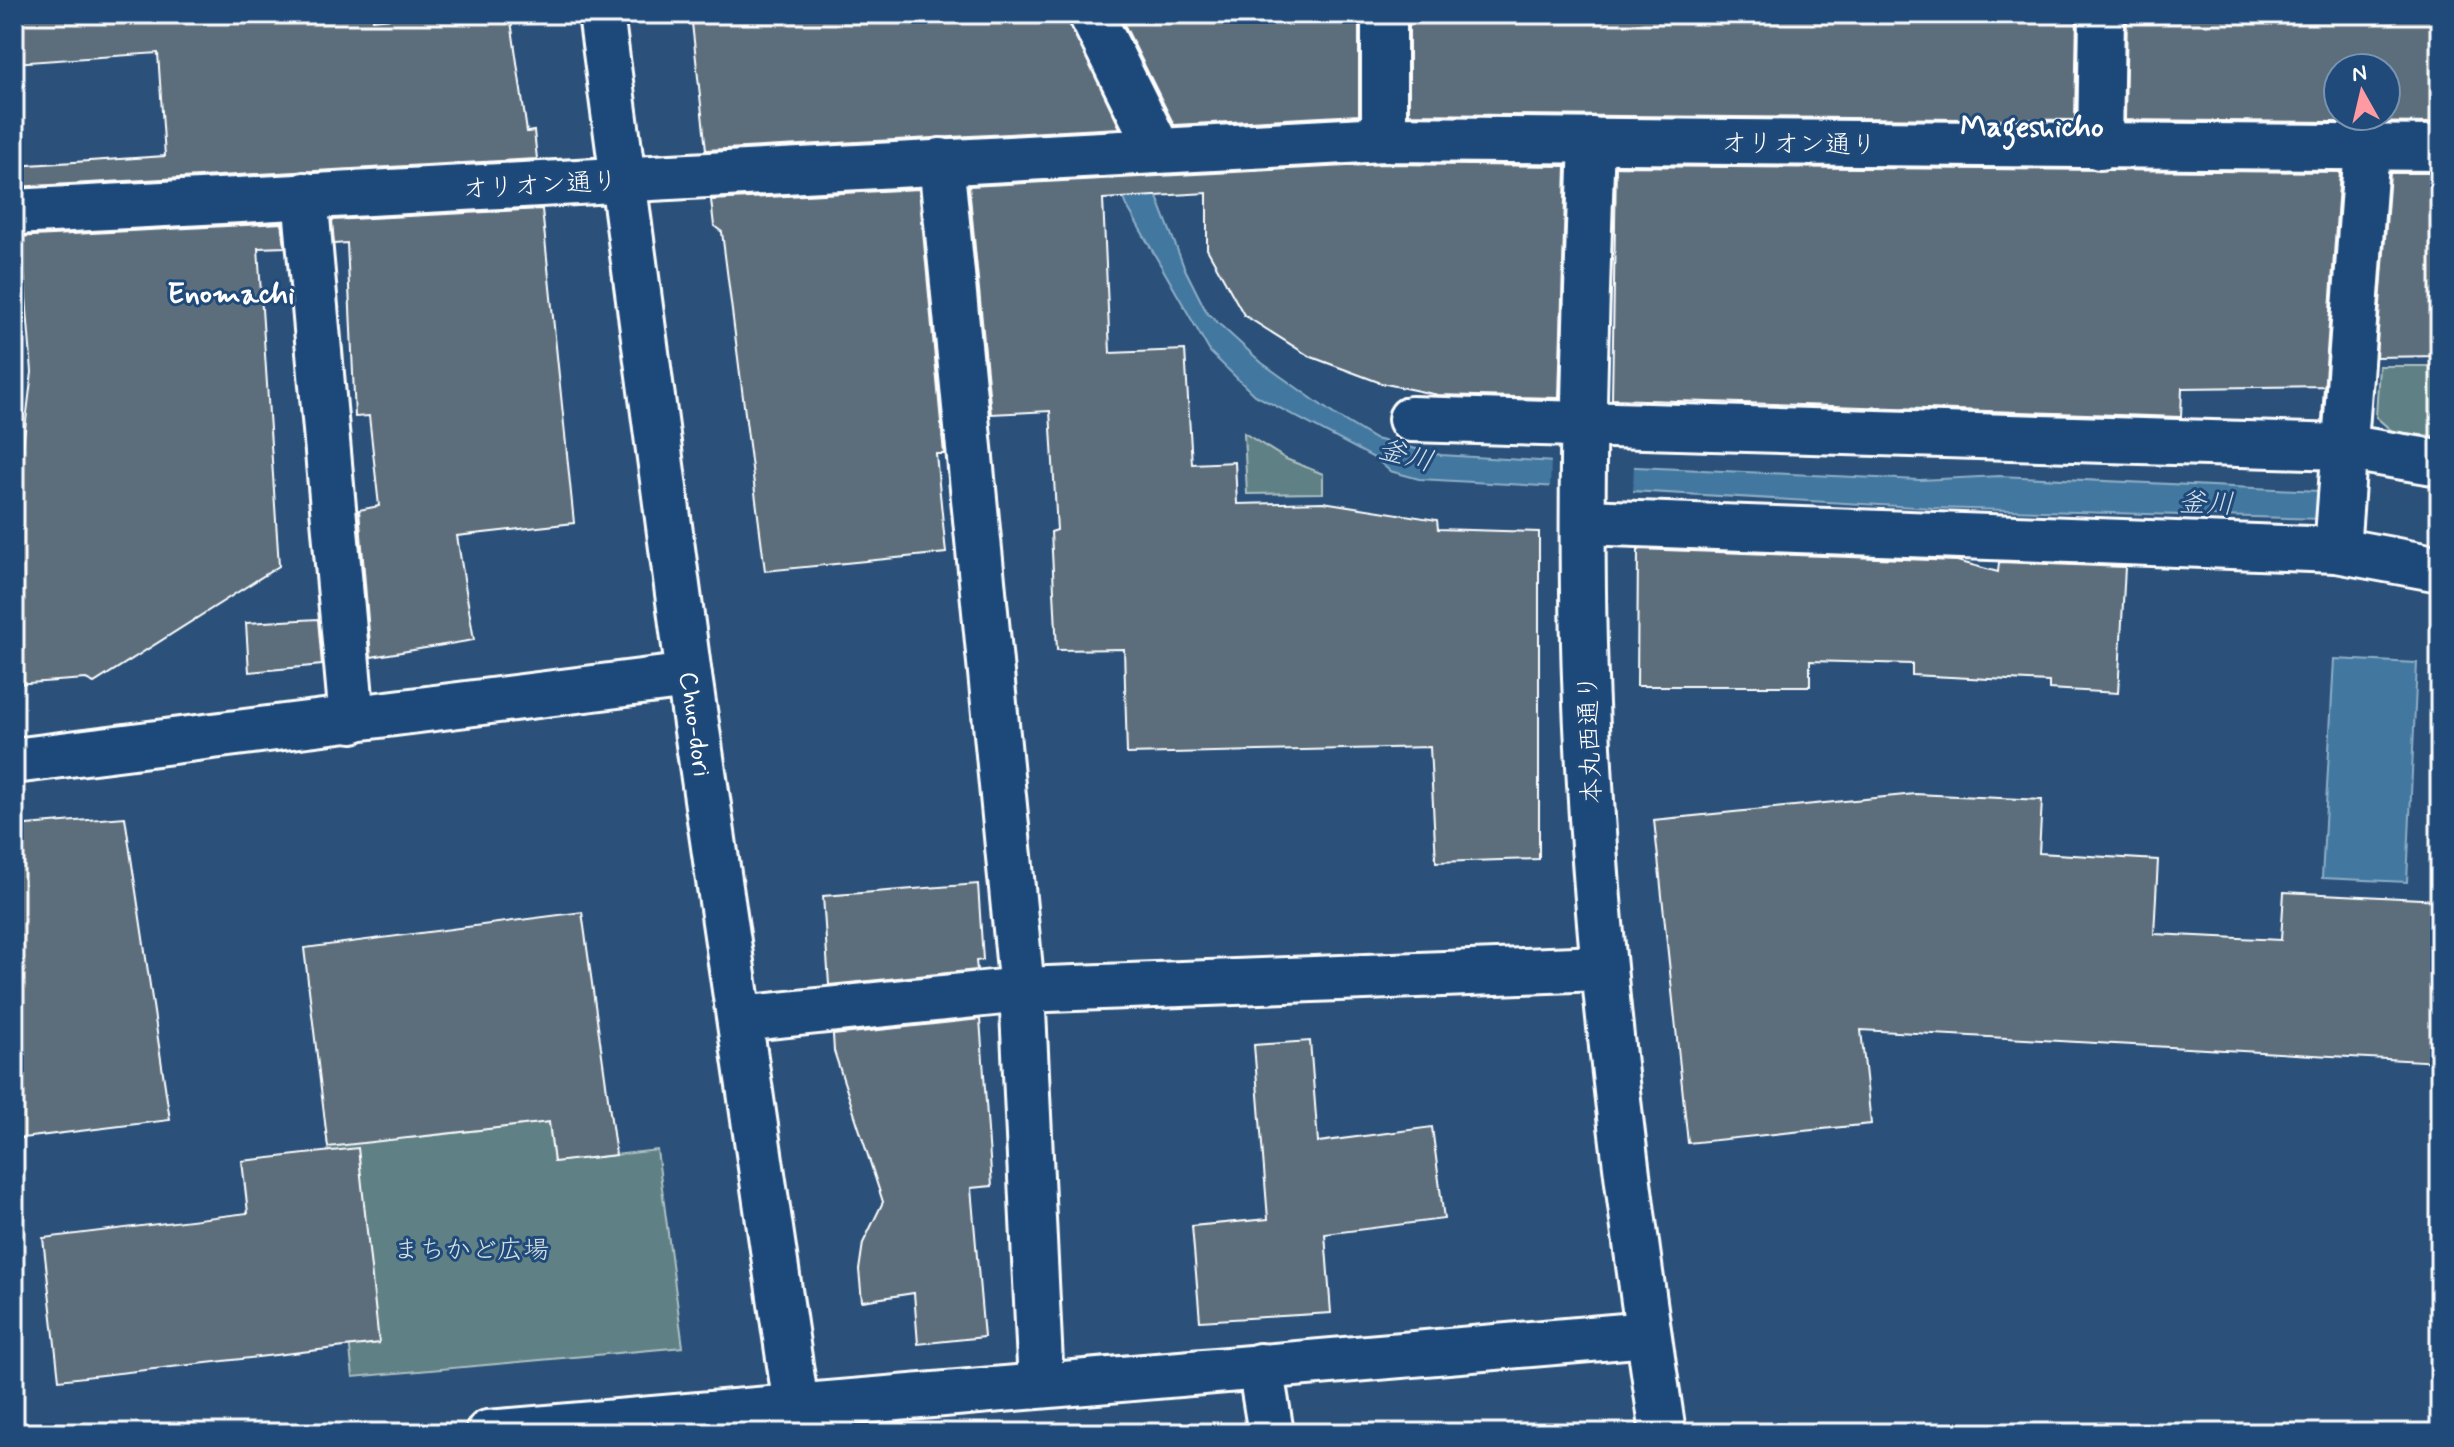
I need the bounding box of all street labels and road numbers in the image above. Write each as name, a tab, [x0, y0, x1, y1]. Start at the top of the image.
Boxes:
street label: オリオン通り	[1721, 127, 1877, 163]
street label: オリオン通り	[461, 165, 619, 207]
street label: Chuo-dori	[670, 669, 718, 779]
street label: 本丸西通り	[1572, 673, 1610, 804]

